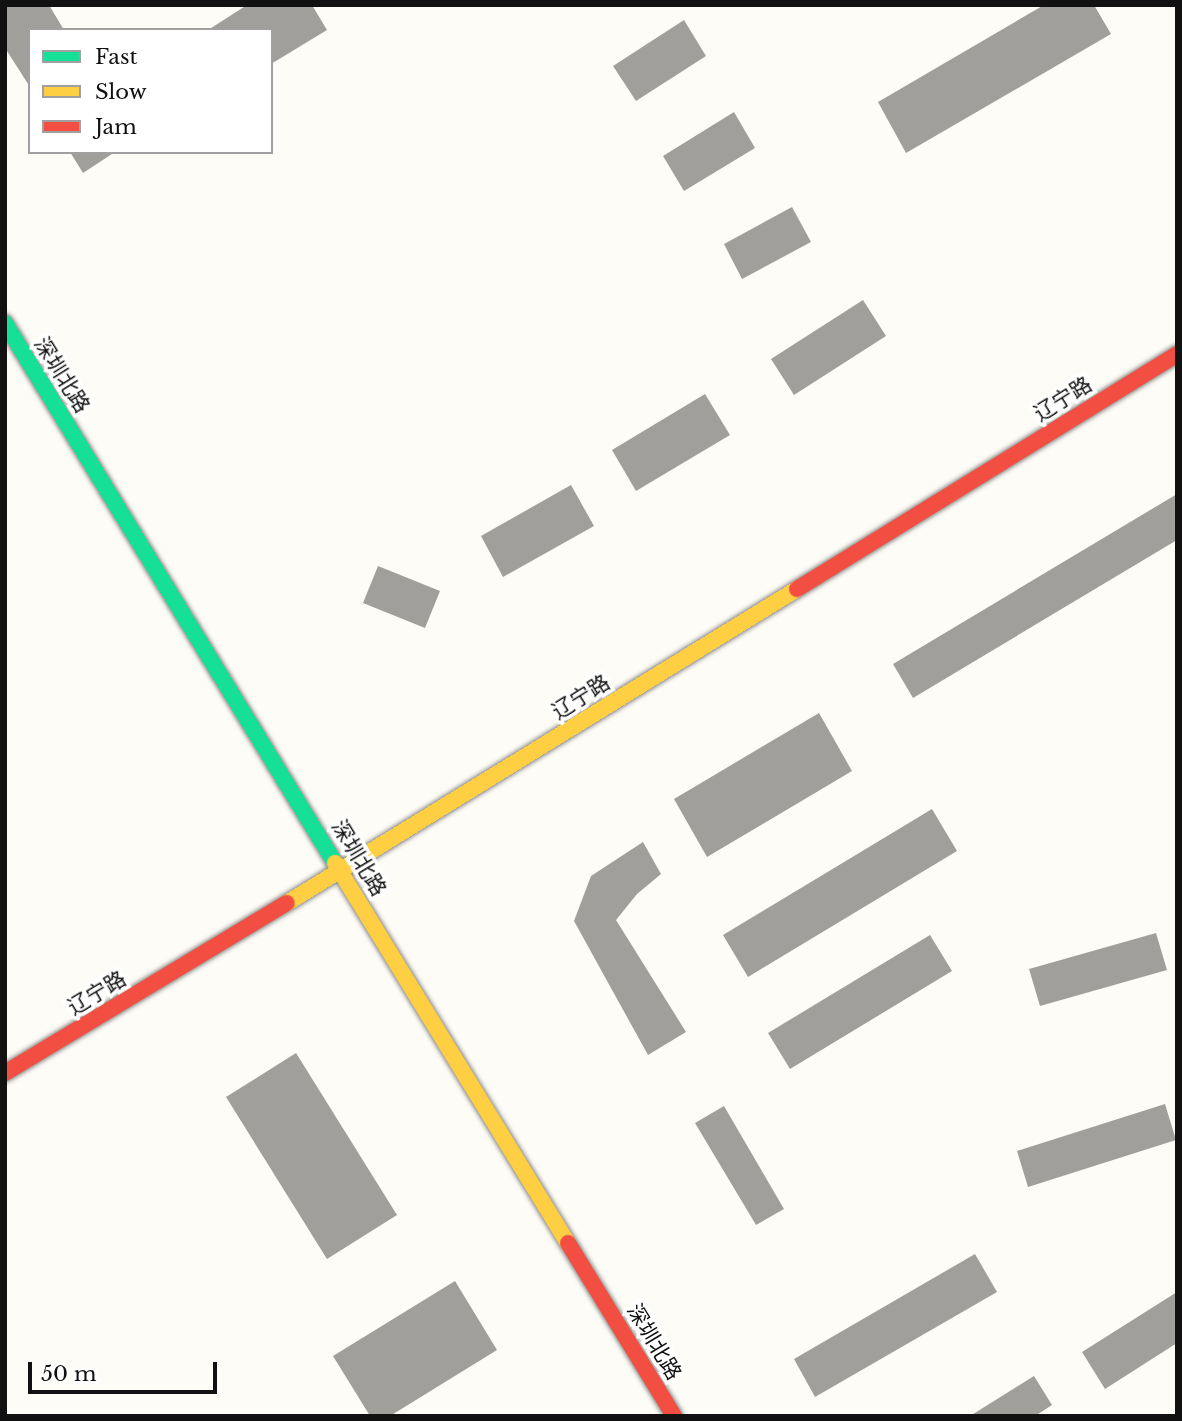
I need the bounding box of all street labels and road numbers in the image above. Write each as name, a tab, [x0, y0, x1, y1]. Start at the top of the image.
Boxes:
street label: 深圳北路	[29, 333, 95, 417]
street label: 辽宁路	[1030, 372, 1096, 426]
street label: 辽宁路	[548, 670, 614, 724]
street label: 深圳北路	[327, 816, 391, 900]
street label: 辽宁路	[64, 966, 130, 1020]
street label: 深圳北路	[622, 1300, 686, 1384]

